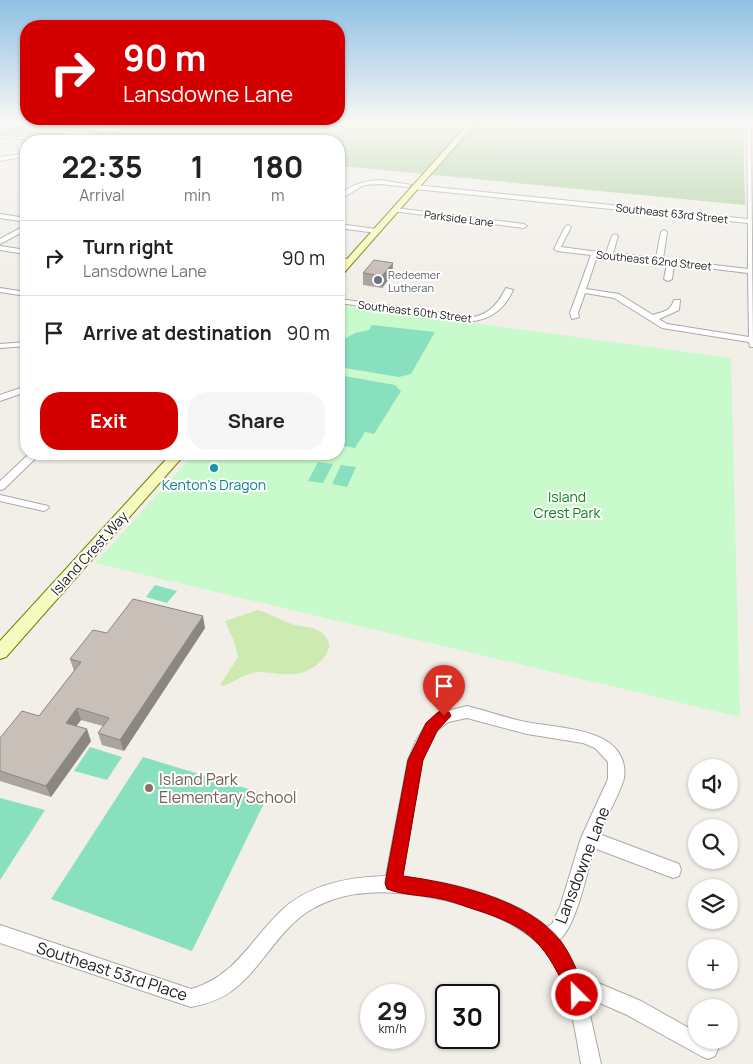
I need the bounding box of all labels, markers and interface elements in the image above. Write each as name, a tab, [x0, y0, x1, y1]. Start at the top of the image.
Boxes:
text: 90 m	[123, 34, 206, 82]
icon: right	[40, 40, 105, 105]
text: Lansdowne Lane	[123, 79, 293, 109]
text: 22:35	[61, 146, 143, 187]
text: 1	[191, 146, 204, 187]
text: 180	[252, 146, 304, 187]
text: Arrival	[79, 184, 125, 206]
text: min	[184, 184, 211, 206]
text: m	[271, 184, 285, 206]
street label: Southeast 63rd Street	[615, 200, 729, 226]
street label: Parkside Lane	[423, 206, 495, 230]
text: Turn right	[83, 234, 173, 260]
icon: right	[40, 244, 68, 272]
text: 90 m	[282, 245, 325, 271]
street label: Southeast 62nd Street	[595, 246, 713, 274]
text: Lansdowne Lane	[83, 260, 207, 282]
place label: Redeemer Lutheran	[388, 267, 440, 295]
marker: Redeemer Lutheran	[372, 274, 384, 286]
street label: Southeast 60th Street	[357, 297, 473, 325]
icon: arrive	[40, 319, 68, 347]
text: Arrive at destination	[83, 320, 272, 346]
text: 90 m	[287, 320, 330, 346]
button: Exit	[40, 392, 178, 450]
button: Share	[188, 392, 325, 450]
marker: Kenton's Dragon	[208, 462, 220, 474]
place label: Kenton's Dragon	[162, 475, 266, 494]
park label: Island Crest Park	[534, 487, 601, 522]
street label: Island Crest Way	[46, 506, 132, 599]
pin	[423, 665, 465, 716]
icon: arrive	[430, 672, 458, 700]
map controls	[688, 759, 738, 1049]
button: sound	[688, 759, 738, 809]
place label: Island Park Elementary School	[159, 768, 297, 808]
marker: Island Park Elementary School	[143, 782, 155, 794]
street label: Lansdowne Lane	[550, 803, 614, 927]
button: search	[688, 819, 738, 869]
button: layers	[688, 879, 738, 929]
street label: Southeast 53rd Place	[34, 936, 190, 1006]
button: +	[688, 939, 738, 989]
position arrow	[550, 968, 602, 1020]
speed limit sign: 30	[435, 984, 500, 1049]
text: 29	[377, 993, 408, 1028]
button: −	[688, 999, 738, 1049]
text: km/h	[379, 1020, 406, 1037]

